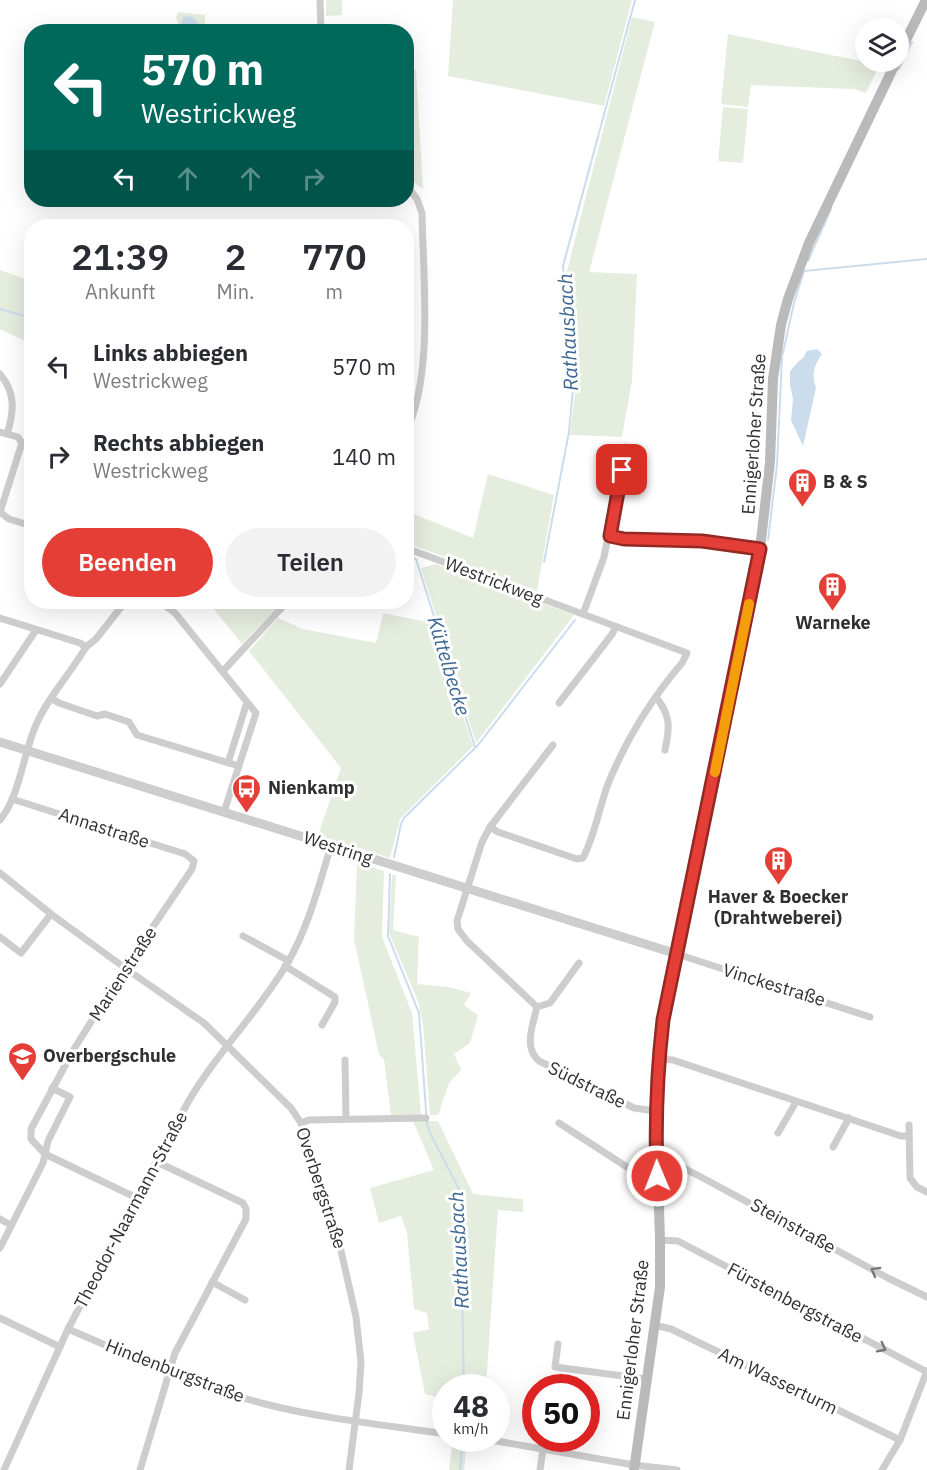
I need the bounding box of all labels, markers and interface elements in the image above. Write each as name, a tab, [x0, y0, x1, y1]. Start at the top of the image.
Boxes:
map controls	[855, 18, 909, 72]
button: layers	[855, 18, 909, 72]
text: 570 m	[141, 42, 264, 97]
icon: left	[42, 48, 120, 126]
text: Westrickweg	[141, 95, 296, 130]
icon: left	[108, 162, 141, 195]
icon: ahead	[171, 162, 204, 195]
icon: ahead	[234, 162, 267, 195]
icon: right	[297, 162, 330, 195]
text: 21:39	[71, 233, 169, 280]
text: 2	[225, 233, 246, 280]
text: 770	[302, 233, 367, 280]
water label: Rathausbach	[551, 273, 584, 392]
text: Ankunft	[85, 278, 156, 305]
text: Min.	[217, 278, 255, 305]
text: m	[326, 278, 343, 305]
text: Links abbiegen	[93, 338, 248, 367]
icon: left	[42, 350, 75, 383]
text: 570 m	[332, 352, 396, 381]
street label: Ennigerloher Straße	[736, 352, 771, 515]
text: Westrickweg	[93, 367, 208, 394]
text: Rechts abbiegen	[93, 428, 264, 457]
icon: right	[42, 440, 75, 473]
text: 140 m	[332, 442, 396, 471]
pin	[596, 444, 647, 495]
icon: arrive	[605, 453, 638, 486]
text: Westrickweg	[93, 457, 208, 484]
building icon: B & S	[786, 466, 818, 508]
place label: B & S	[823, 470, 868, 493]
button: Beenden	[42, 528, 213, 597]
button: Teilen	[225, 528, 396, 597]
street label: Westrickweg	[442, 551, 547, 610]
building icon: Warneke	[817, 570, 849, 612]
place label: Warneke	[795, 611, 871, 634]
water label: Küttelbecke	[422, 613, 477, 719]
bus stop icon: Nienkamp	[231, 772, 263, 814]
place label: Nienkamp	[268, 776, 355, 799]
street label: Annastraße	[56, 802, 153, 853]
street label: Westring	[301, 826, 376, 870]
building icon: Haver & Boecker (Drahtweberei)	[762, 844, 794, 886]
place label: Haver & Boecker (Drahtweberei)	[708, 885, 848, 929]
street label: Marienstraße	[84, 922, 162, 1025]
street label: Vinckestraße	[720, 958, 828, 1011]
school or university icon: Overbergschule	[6, 1040, 38, 1082]
place label: Overbergschule	[43, 1044, 176, 1067]
street label: Südstraße	[545, 1056, 630, 1113]
street label: Theodor-Naarmann-Straße	[69, 1107, 192, 1312]
street label: Overbergstraße	[291, 1124, 352, 1252]
position arrow	[625, 1144, 689, 1208]
water label: Rathausbach	[442, 1191, 475, 1310]
street label: Steinstraße	[747, 1193, 840, 1258]
street label: Fürstenbergstraße	[724, 1257, 867, 1348]
street label: Ennigerloher Straße	[611, 1258, 654, 1422]
one-way arrow	[870, 1267, 881, 1278]
street label: Hindenburgstraße	[102, 1333, 248, 1408]
one-way arrow	[875, 1341, 886, 1352]
street label: Am Wasserturm	[715, 1342, 842, 1419]
speed limit sign: 50	[522, 1374, 600, 1452]
text: 48	[453, 1386, 489, 1425]
text: km/h	[453, 1419, 489, 1438]

